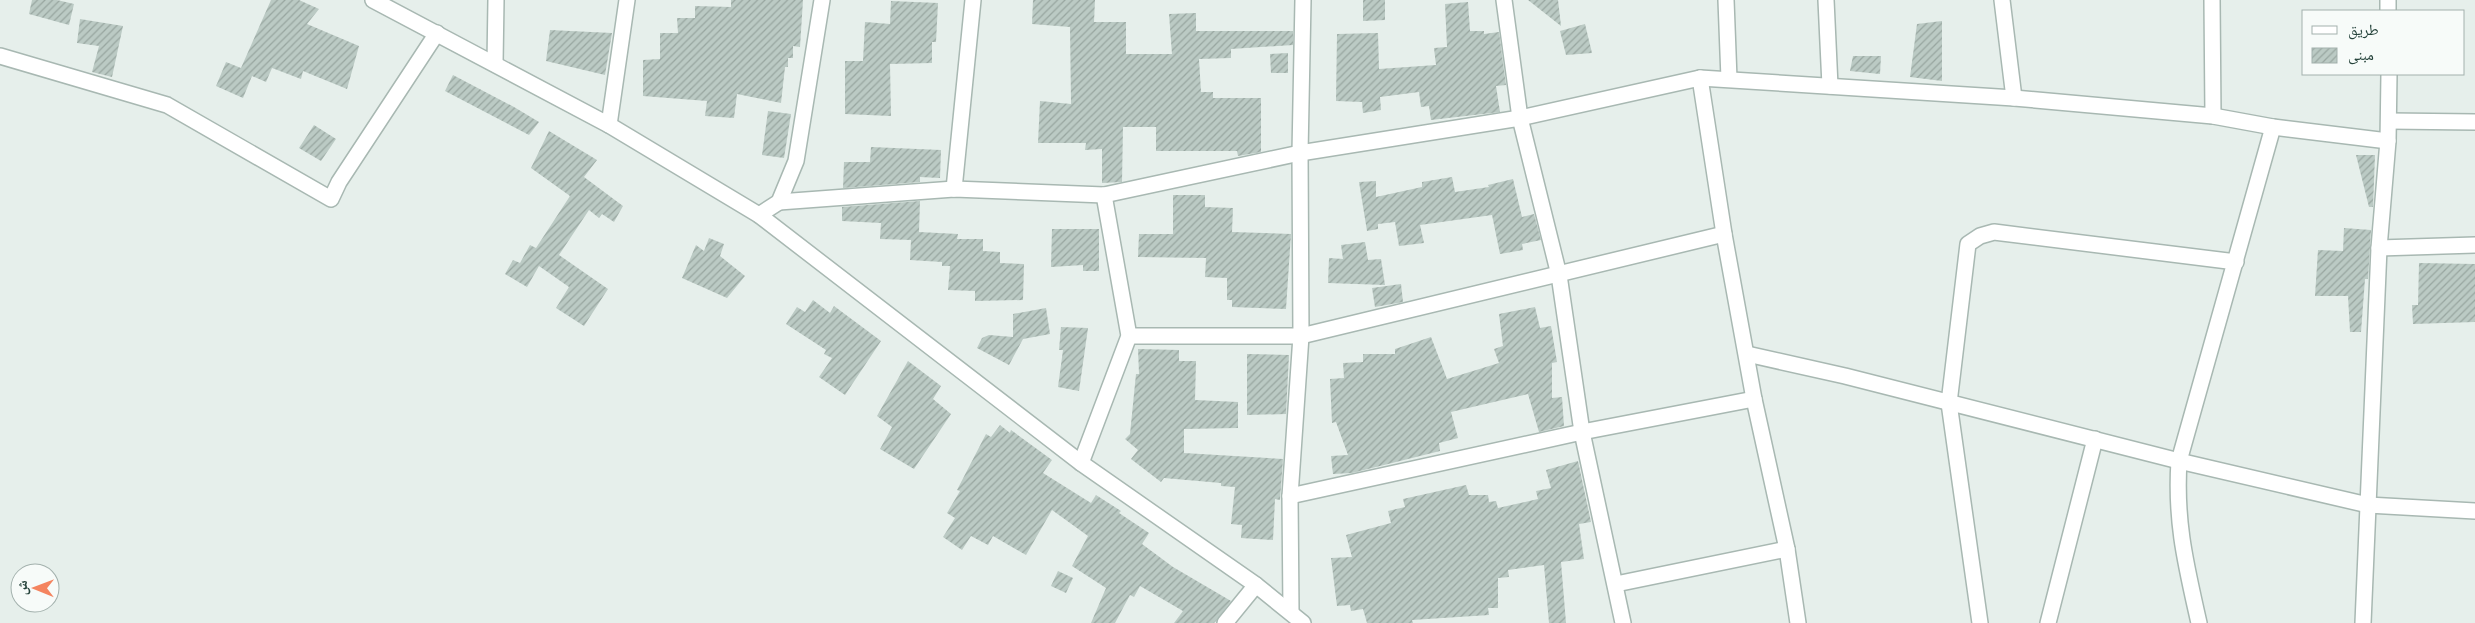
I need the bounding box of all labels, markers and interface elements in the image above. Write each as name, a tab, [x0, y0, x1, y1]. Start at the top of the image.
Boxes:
legend	[2302, 10, 2465, 75]
text: طريق	[2348, 19, 2379, 40]
text: مبنى	[2348, 44, 2374, 65]
north arrow	[10, 563, 60, 613]
text: ش	[12, 580, 32, 595]

